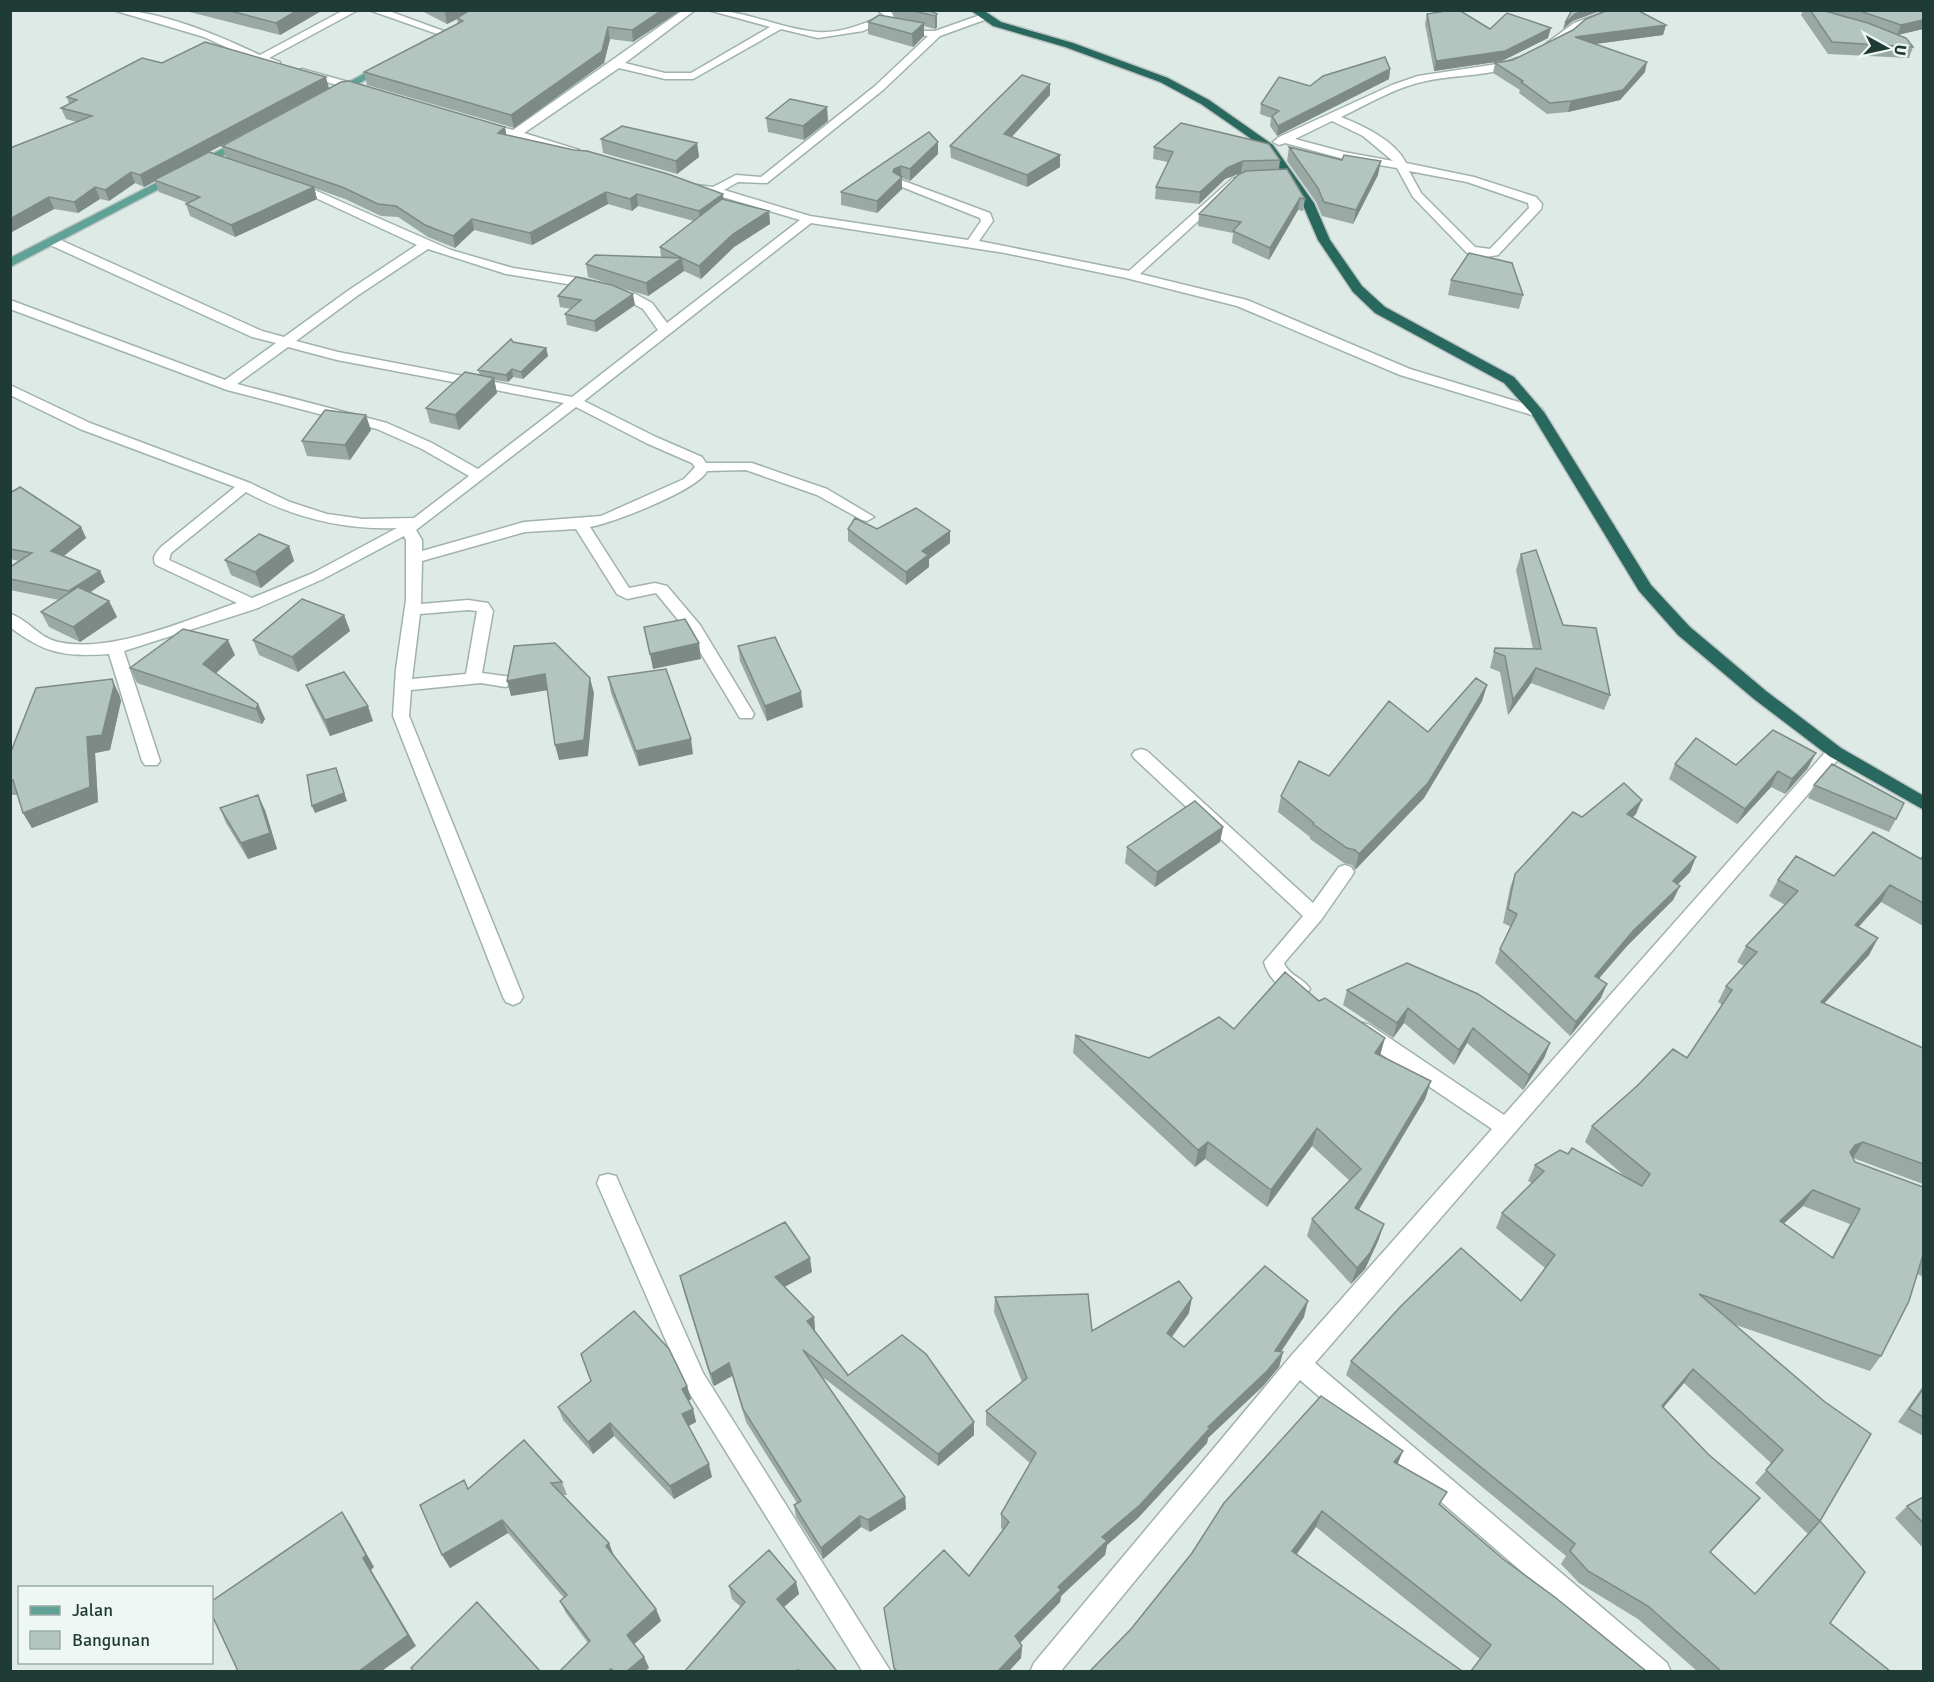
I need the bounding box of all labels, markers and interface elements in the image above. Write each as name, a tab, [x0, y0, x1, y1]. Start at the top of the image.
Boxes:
north arrow	[1856, 18, 1916, 78]
text: U	[1889, 43, 1911, 57]
legend	[18, 1586, 213, 1664]
text: Jalan	[72, 1599, 113, 1621]
text: Bangunan	[72, 1629, 150, 1651]

